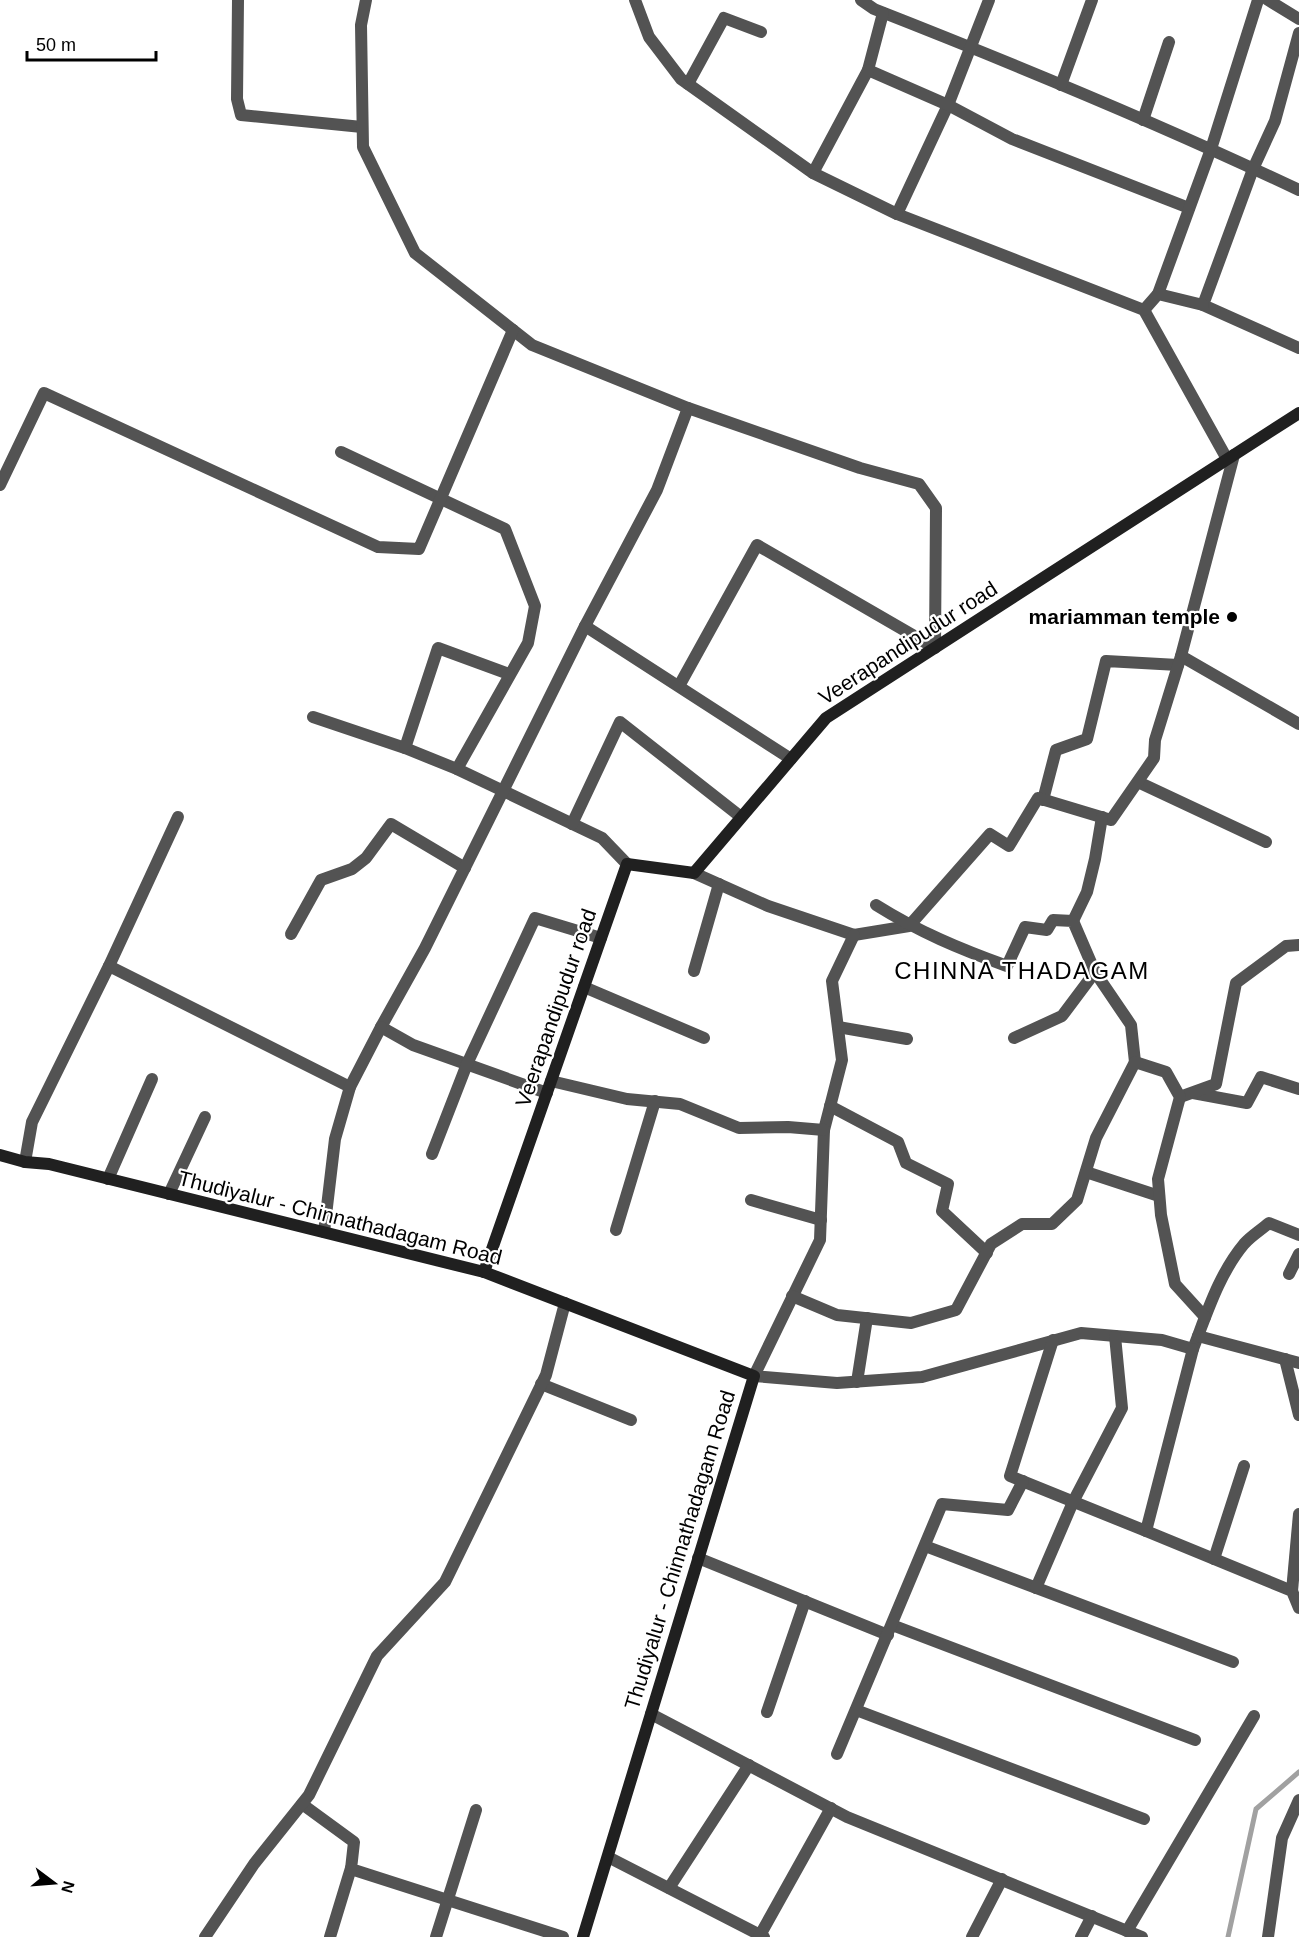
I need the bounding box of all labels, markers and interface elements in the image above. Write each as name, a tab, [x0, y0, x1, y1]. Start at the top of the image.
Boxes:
scale bar	[27, 24, 156, 62]
text: 50 m	[36, 35, 76, 55]
street label: Veerapandipudur road	[814, 576, 1001, 709]
place label: mariamman temple	[1029, 605, 1220, 628]
marker: mariamman temple	[1225, 610, 1239, 624]
street label: Veerapandipudur road	[511, 906, 600, 1110]
district label: CHINNA THADAGAM	[894, 957, 1150, 984]
street label: Thudiyalur - Chinnathadagam Road	[176, 1166, 504, 1269]
street label: Thudiyalur - Chinnathadagam Road	[620, 1387, 739, 1712]
north arrow	[24, 1853, 84, 1913]
text: N	[58, 1879, 78, 1895]

